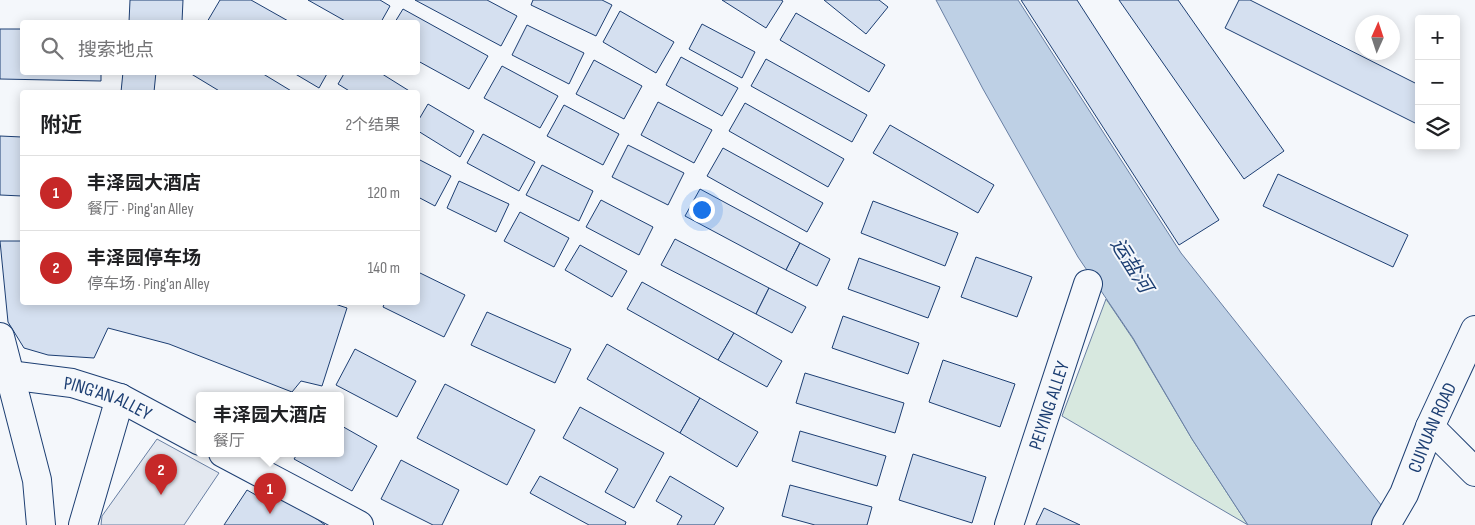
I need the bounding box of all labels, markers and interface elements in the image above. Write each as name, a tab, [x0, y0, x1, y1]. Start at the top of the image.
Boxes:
north arrow	[1355, 15, 1400, 60]
map controls	[1415, 15, 1460, 150]
button: +	[1415, 15, 1460, 60]
search box	[20, 20, 420, 75]
icon: search	[38, 34, 66, 62]
text: 搜索地点	[78, 39, 154, 62]
button: −	[1415, 60, 1460, 105]
button: layers	[1415, 105, 1460, 150]
text: 附近	[40, 113, 82, 138]
text: 2个结果	[345, 116, 400, 135]
text: 丰泽园大酒店	[87, 172, 201, 195]
text: 1	[53, 184, 59, 203]
text: 120 m	[368, 184, 400, 203]
your location	[689, 197, 715, 223]
text: 餐厅 · Ping'an Alley	[87, 200, 194, 219]
water label: 运盐河	[1105, 234, 1159, 301]
text: 丰泽园停车场	[87, 247, 201, 270]
text: 2	[52, 259, 60, 278]
text: 140 m	[368, 259, 400, 278]
text: 停车场 · Ping'an Alley	[87, 275, 210, 294]
street label: PEIYING ALLEY	[1024, 359, 1075, 453]
street label: PING'AN ALLEY	[62, 372, 155, 426]
street label: CUIYUAN ROAD	[1403, 379, 1462, 476]
popup	[196, 392, 344, 457]
text: 丰泽园大酒店	[213, 404, 327, 427]
text: 餐厅	[213, 432, 245, 451]
pin: 2	[145, 454, 177, 495]
pin: 1	[254, 473, 286, 514]

